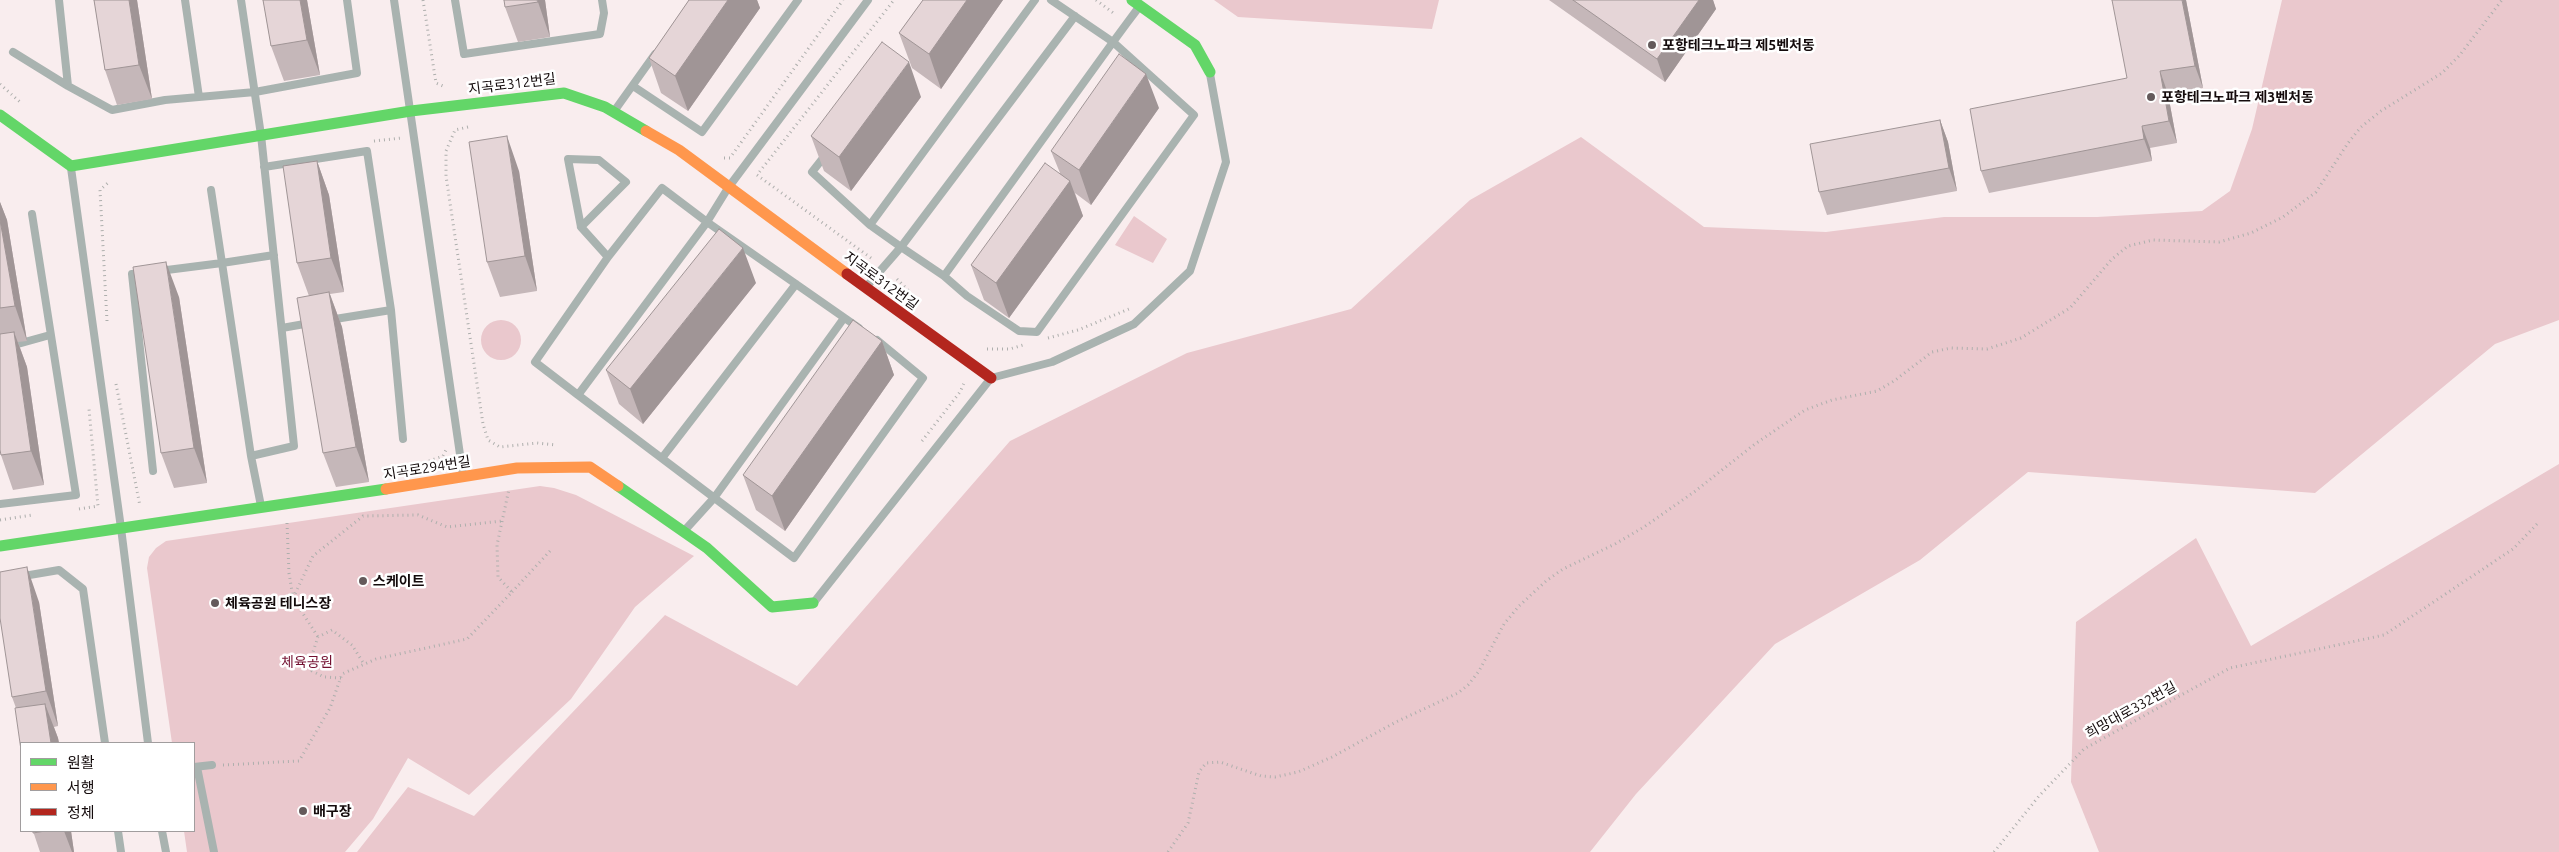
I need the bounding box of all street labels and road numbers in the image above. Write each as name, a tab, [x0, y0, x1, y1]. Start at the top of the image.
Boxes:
street label: 지곡로312번길	[467, 70, 557, 98]
street label: 지곡로312번길	[840, 248, 922, 314]
street label: 지곡로294번길	[382, 453, 472, 483]
street label: 희망대로332번길	[2083, 678, 2179, 742]

